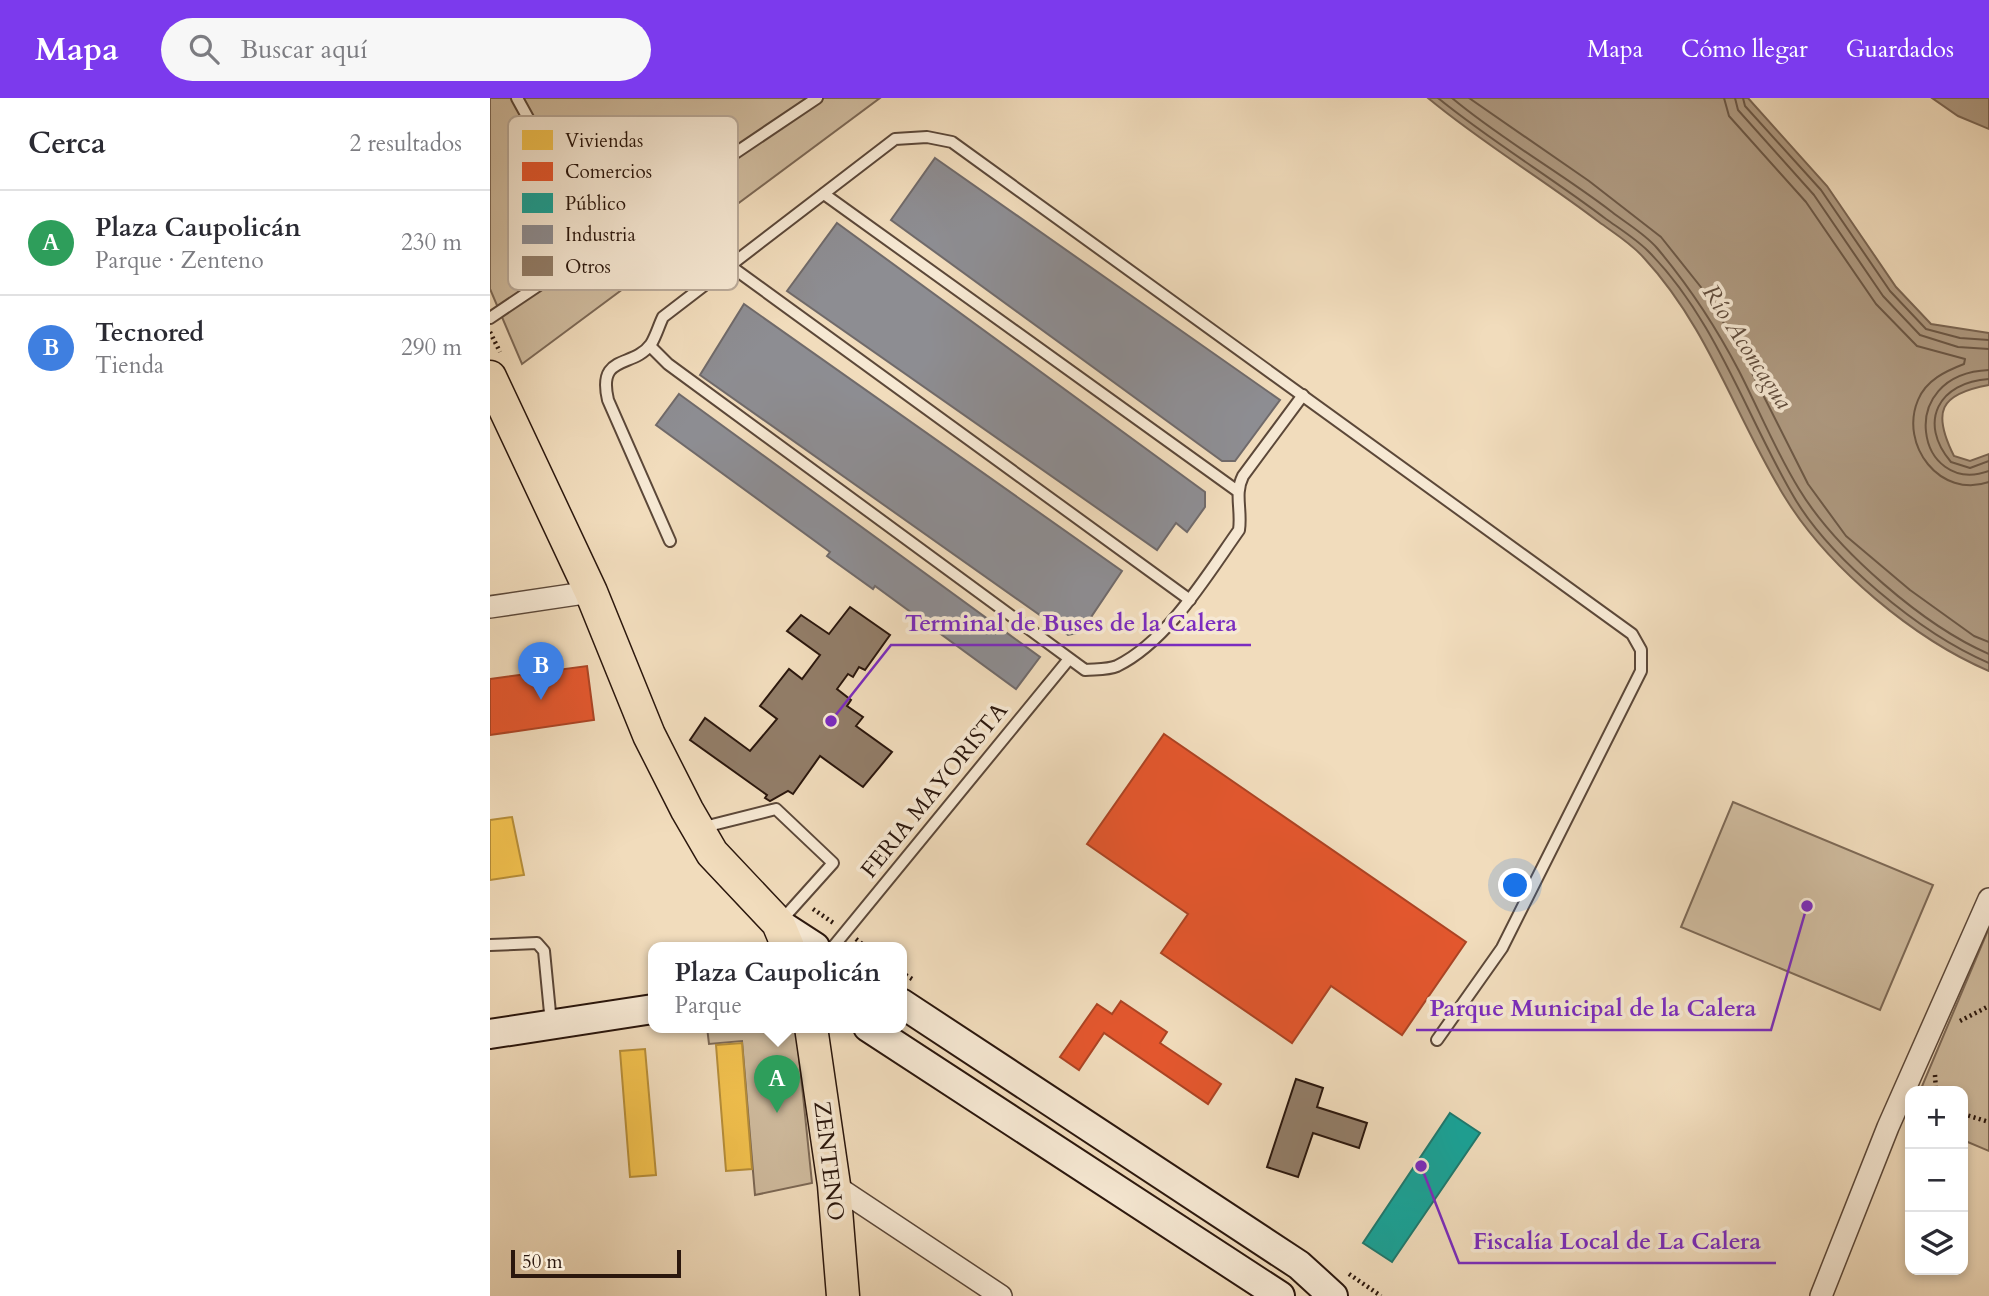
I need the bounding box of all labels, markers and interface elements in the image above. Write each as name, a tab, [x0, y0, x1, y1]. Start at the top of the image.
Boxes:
search box	[161, 18, 651, 81]
text: Mapa	[35, 27, 119, 72]
icon: search	[185, 30, 223, 68]
text: Buscar aquí	[241, 32, 368, 67]
text: Mapa	[1587, 33, 1643, 66]
text: Cómo llegar	[1681, 33, 1808, 66]
text: Guardados	[1846, 33, 1954, 66]
legend	[508, 116, 738, 290]
text: Cerca	[28, 123, 106, 164]
text: 2 resultados	[349, 128, 462, 159]
text: Viviendas	[565, 128, 643, 154]
text: Comercios	[565, 159, 652, 185]
text: Público	[565, 191, 626, 217]
text: Plaza Caupolicán	[95, 210, 301, 245]
text: Industria	[565, 222, 636, 248]
text: A	[42, 227, 60, 258]
text: 230 m	[401, 227, 462, 258]
text: Parque · Zenteno	[95, 245, 264, 276]
text: Otros	[565, 254, 611, 280]
water label: Río Aconcagua	[1694, 278, 1800, 416]
text: Tecnored	[95, 315, 204, 350]
text: B	[43, 332, 59, 363]
text: 290 m	[401, 332, 462, 363]
text: Tienda	[95, 350, 164, 381]
callout: Terminal de Buses de la Calera	[891, 600, 1251, 645]
text: Terminal de Buses de la Calera	[905, 607, 1237, 640]
pin: B	[518, 642, 564, 700]
street label: FERIA MAYORISTA	[854, 695, 1015, 884]
your location	[1498, 868, 1532, 902]
popup	[648, 942, 907, 1033]
text: Plaza Caupolicán	[675, 955, 880, 990]
callout: Parque Municipal de la Calera	[1416, 985, 1771, 1030]
text: Parque	[675, 990, 742, 1021]
text: Parque Municipal de la Calera	[1430, 992, 1757, 1025]
pin: A	[754, 1055, 800, 1113]
map controls	[1905, 1086, 1968, 1275]
button: +	[1905, 1086, 1968, 1149]
street label: ZENTENO	[806, 1099, 852, 1223]
button: −	[1905, 1149, 1968, 1212]
button: layers	[1905, 1212, 1968, 1275]
callout: Fiscalía Local de La Calera	[1459, 1218, 1776, 1263]
text: Fiscalía Local de La Calera	[1473, 1225, 1761, 1258]
scale bar	[511, 1247, 681, 1279]
text: 50 m	[522, 1249, 563, 1275]

